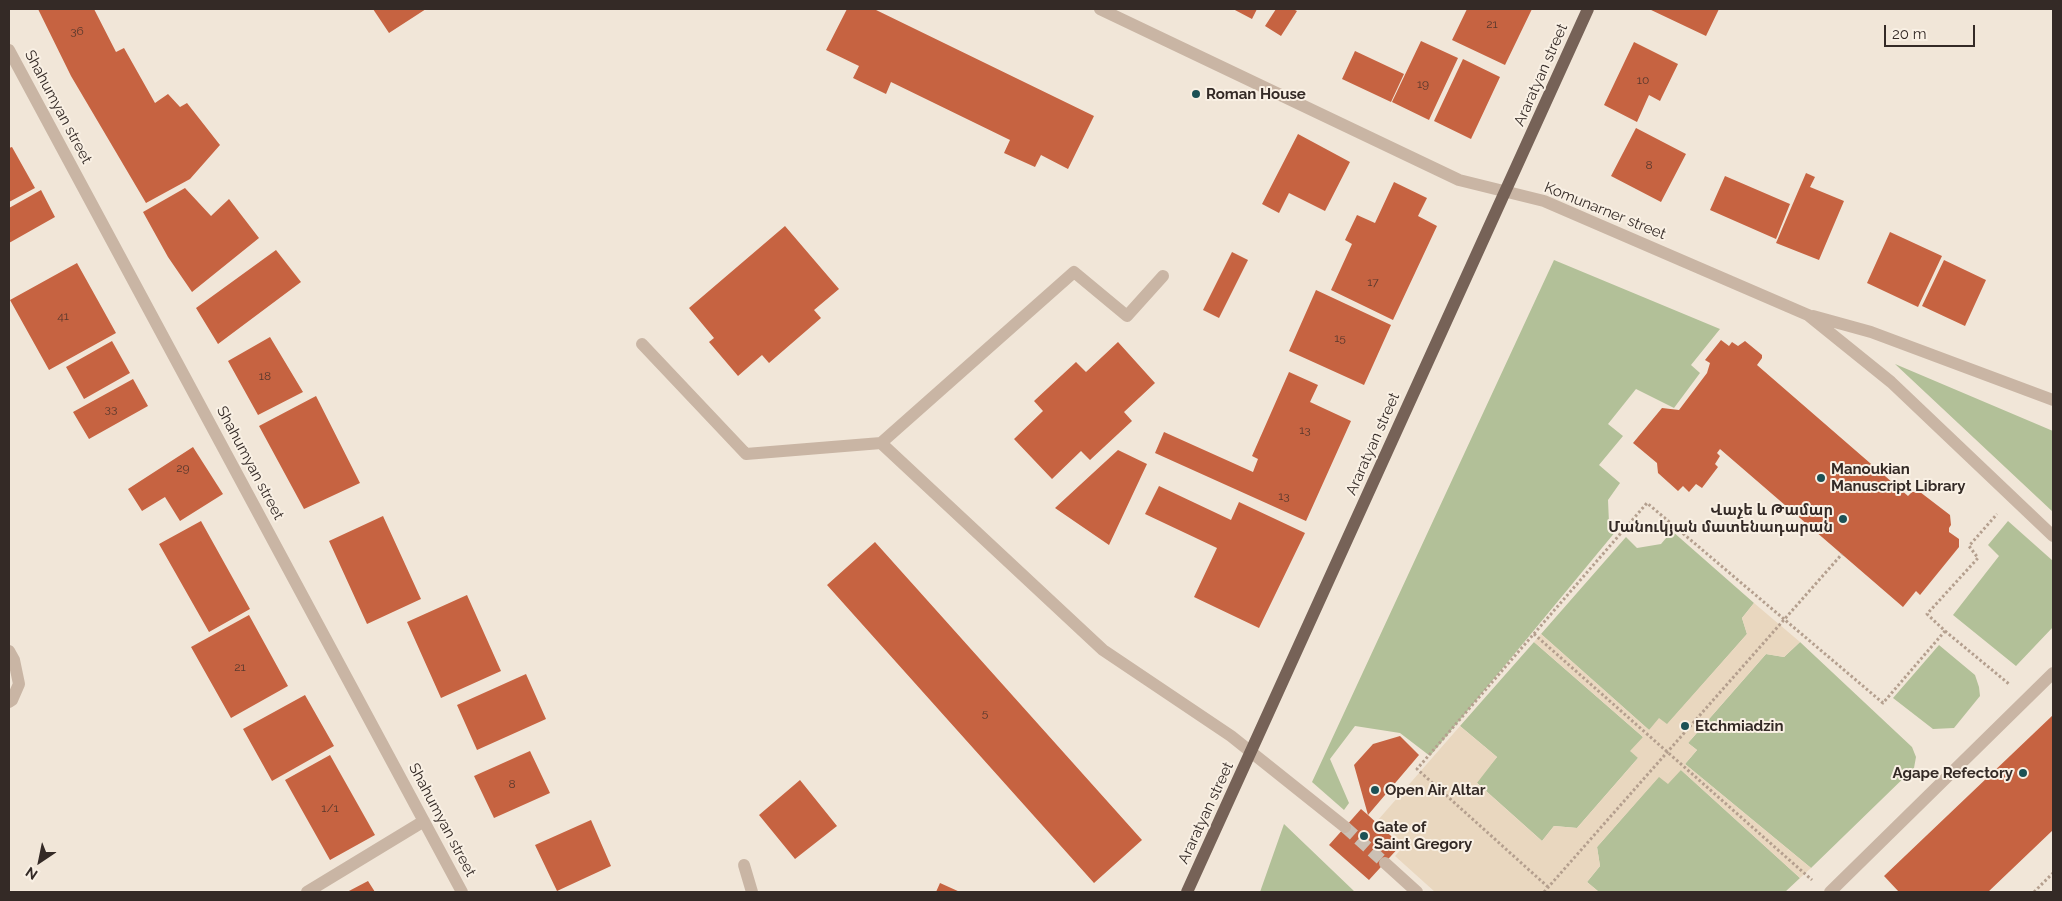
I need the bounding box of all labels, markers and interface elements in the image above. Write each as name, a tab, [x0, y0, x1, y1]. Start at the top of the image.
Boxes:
scale bar	[1887, 15, 1978, 47]
house number: 21	[1486, 17, 1498, 31]
street label: Araratyan street	[1510, 21, 1572, 129]
house number: 36	[70, 24, 84, 38]
text: 20 m	[1892, 25, 1927, 43]
street label: Shahumyan street	[21, 47, 95, 167]
house number: 10	[1637, 73, 1649, 87]
house number: 19	[1417, 77, 1429, 91]
place label: Roman House	[1206, 85, 1306, 103]
marker: Roman House	[1190, 88, 1202, 100]
house number: 8	[1645, 158, 1653, 172]
street label: Komunarner street	[1542, 178, 1668, 244]
house number: 17	[1367, 275, 1379, 289]
house number: 41	[57, 309, 69, 323]
house number: 15	[1334, 331, 1346, 345]
house number: 18	[259, 369, 271, 383]
street label: Araratyan street	[1342, 390, 1404, 498]
house number: 33	[105, 402, 117, 416]
street label: Shahumyan street	[213, 403, 287, 523]
house number: 13	[1299, 423, 1311, 437]
place label: Manoukian Manuscript Library	[1831, 460, 1966, 495]
house number: 29	[176, 461, 190, 475]
marker: Manoukian Manuscript Library	[1815, 472, 1827, 484]
house number: 13	[1278, 489, 1290, 503]
place label: Վաչե և Թամար Մանուկյան մատենադարան	[1608, 501, 1833, 536]
marker: Վաչե և Թամար Մանուկյան մատենադարան	[1837, 513, 1849, 525]
house number: 21	[234, 660, 246, 674]
house number: 5	[982, 706, 988, 720]
place label: Etchmiadzin	[1695, 717, 1783, 735]
marker: Etchmiadzin	[1679, 720, 1691, 732]
street label: Araratyan street	[1175, 759, 1237, 867]
street label: Shahumyan street	[405, 760, 479, 880]
place label: Agape Refectory	[1893, 764, 2013, 782]
marker: Agape Refectory	[2017, 767, 2029, 779]
house number: 8	[508, 777, 516, 791]
place label: Open Air Altar	[1385, 781, 1486, 799]
marker: Open Air Altar	[1369, 784, 1381, 796]
house number: 1/1	[321, 801, 339, 815]
place label: Gate of Saint Gregory	[1374, 818, 1472, 853]
marker: Gate of Saint Gregory	[1358, 830, 1370, 842]
north arrow	[15, 836, 65, 886]
text: N	[23, 864, 41, 883]

